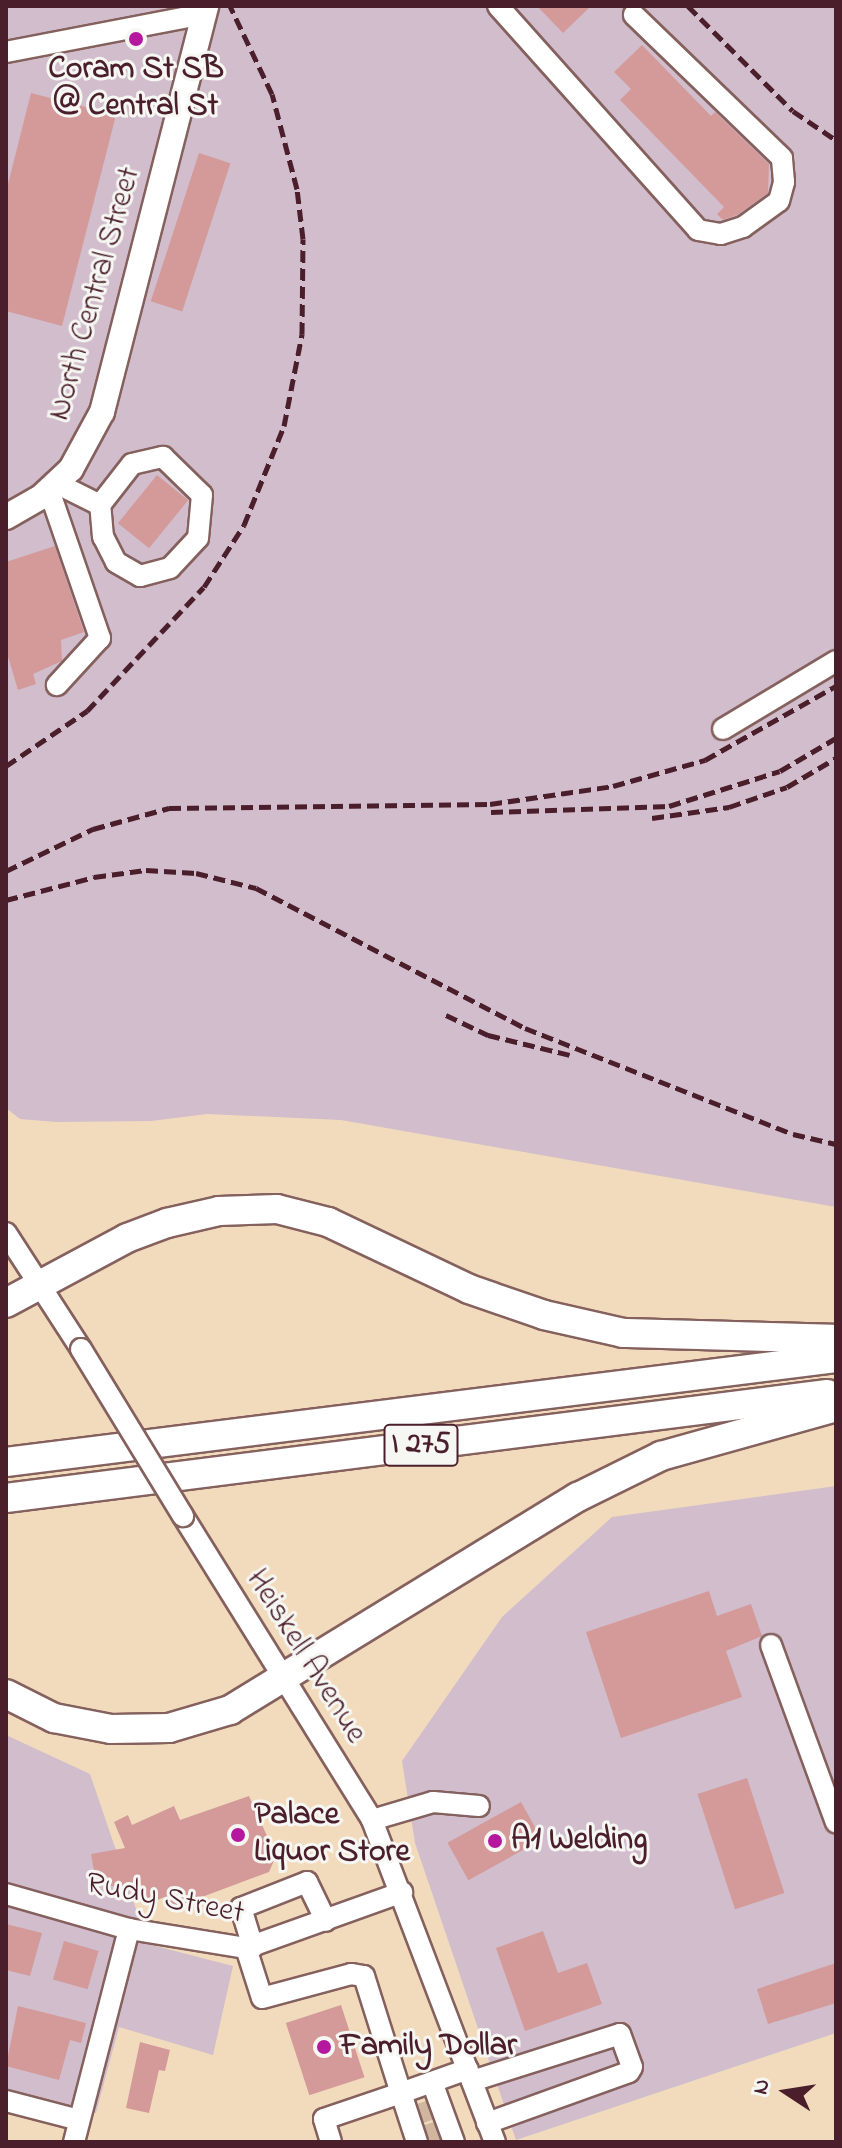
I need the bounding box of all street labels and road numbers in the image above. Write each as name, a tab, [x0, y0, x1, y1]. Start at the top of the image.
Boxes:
street label: North Central Street	[41, 163, 151, 425]
road number: I 275	[383, 1419, 459, 1471]
street label: Heiskell Avenue	[236, 1563, 374, 1751]
street label: Rudy Street	[83, 1866, 247, 1934]

